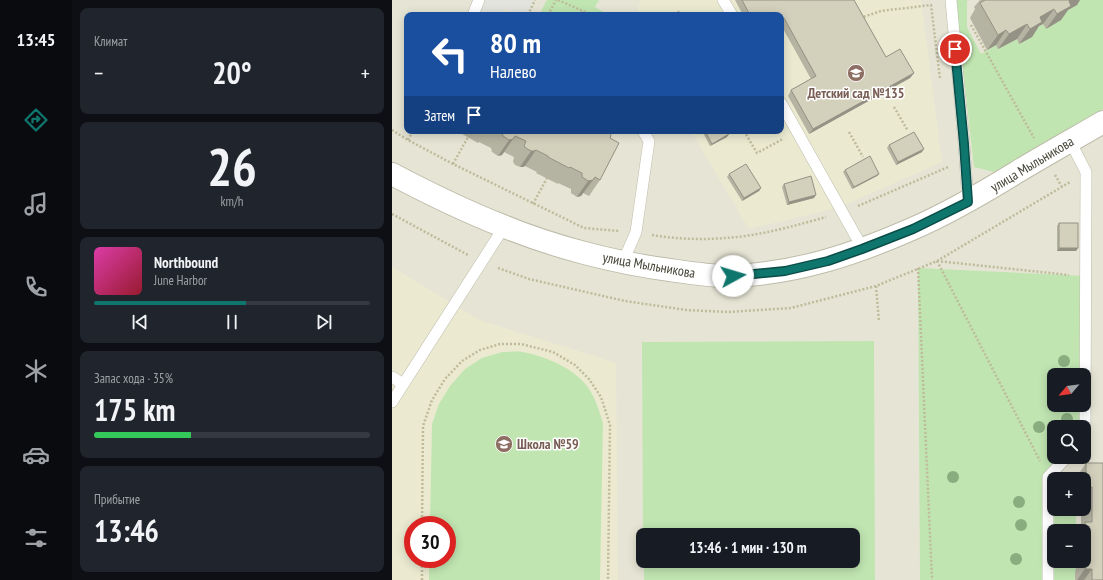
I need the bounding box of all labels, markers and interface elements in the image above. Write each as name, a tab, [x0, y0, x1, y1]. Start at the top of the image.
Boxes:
text: 80 m	[490, 24, 541, 61]
text: 13:45	[17, 28, 55, 51]
icon: left	[424, 28, 476, 80]
pin	[938, 32, 972, 66]
text: Климат	[94, 33, 127, 50]
icon: arrive	[944, 38, 966, 60]
text: 20°	[212, 53, 252, 92]
text: −	[94, 59, 103, 87]
text: +	[361, 59, 370, 87]
text: Налево	[490, 60, 537, 83]
school or university icon: Детский сад №135	[846, 63, 866, 83]
place label: Детский сад №135	[807, 84, 905, 102]
icon: arrive	[463, 104, 485, 126]
icon: directions	[22, 106, 50, 134]
text: Затем	[424, 106, 455, 125]
street label: улица Мыльникова	[987, 132, 1077, 196]
text: 26	[207, 133, 257, 200]
icon: music	[22, 190, 50, 218]
text: km/h	[220, 193, 244, 210]
street label: улица Мыльникова	[601, 248, 697, 282]
text: Northbound	[154, 253, 218, 272]
position arrow	[712, 255, 754, 297]
text: June Harbor	[154, 272, 207, 289]
icon: phone	[22, 273, 50, 301]
icon: previous	[129, 311, 151, 333]
icon: pause	[221, 311, 243, 333]
icon: next	[313, 311, 335, 333]
icon: climate	[22, 357, 50, 385]
north arrow	[1047, 368, 1091, 412]
map controls	[1047, 368, 1091, 568]
text: Запас хода · 35%	[94, 370, 173, 387]
text: 175 km	[94, 390, 175, 429]
button: search	[1047, 420, 1091, 464]
school or university icon: Школа №59	[494, 434, 514, 454]
place label: Школа №59	[517, 435, 579, 453]
icon: car	[22, 441, 50, 469]
button: +	[1047, 472, 1091, 516]
text: Прибытие	[94, 491, 140, 508]
text: 13:46	[94, 511, 159, 550]
speed limit sign: 30	[404, 516, 456, 568]
icon: filters	[22, 524, 50, 552]
button: −	[1047, 524, 1091, 568]
text: 13:46 · 1 мин · 130 m	[689, 538, 807, 557]

